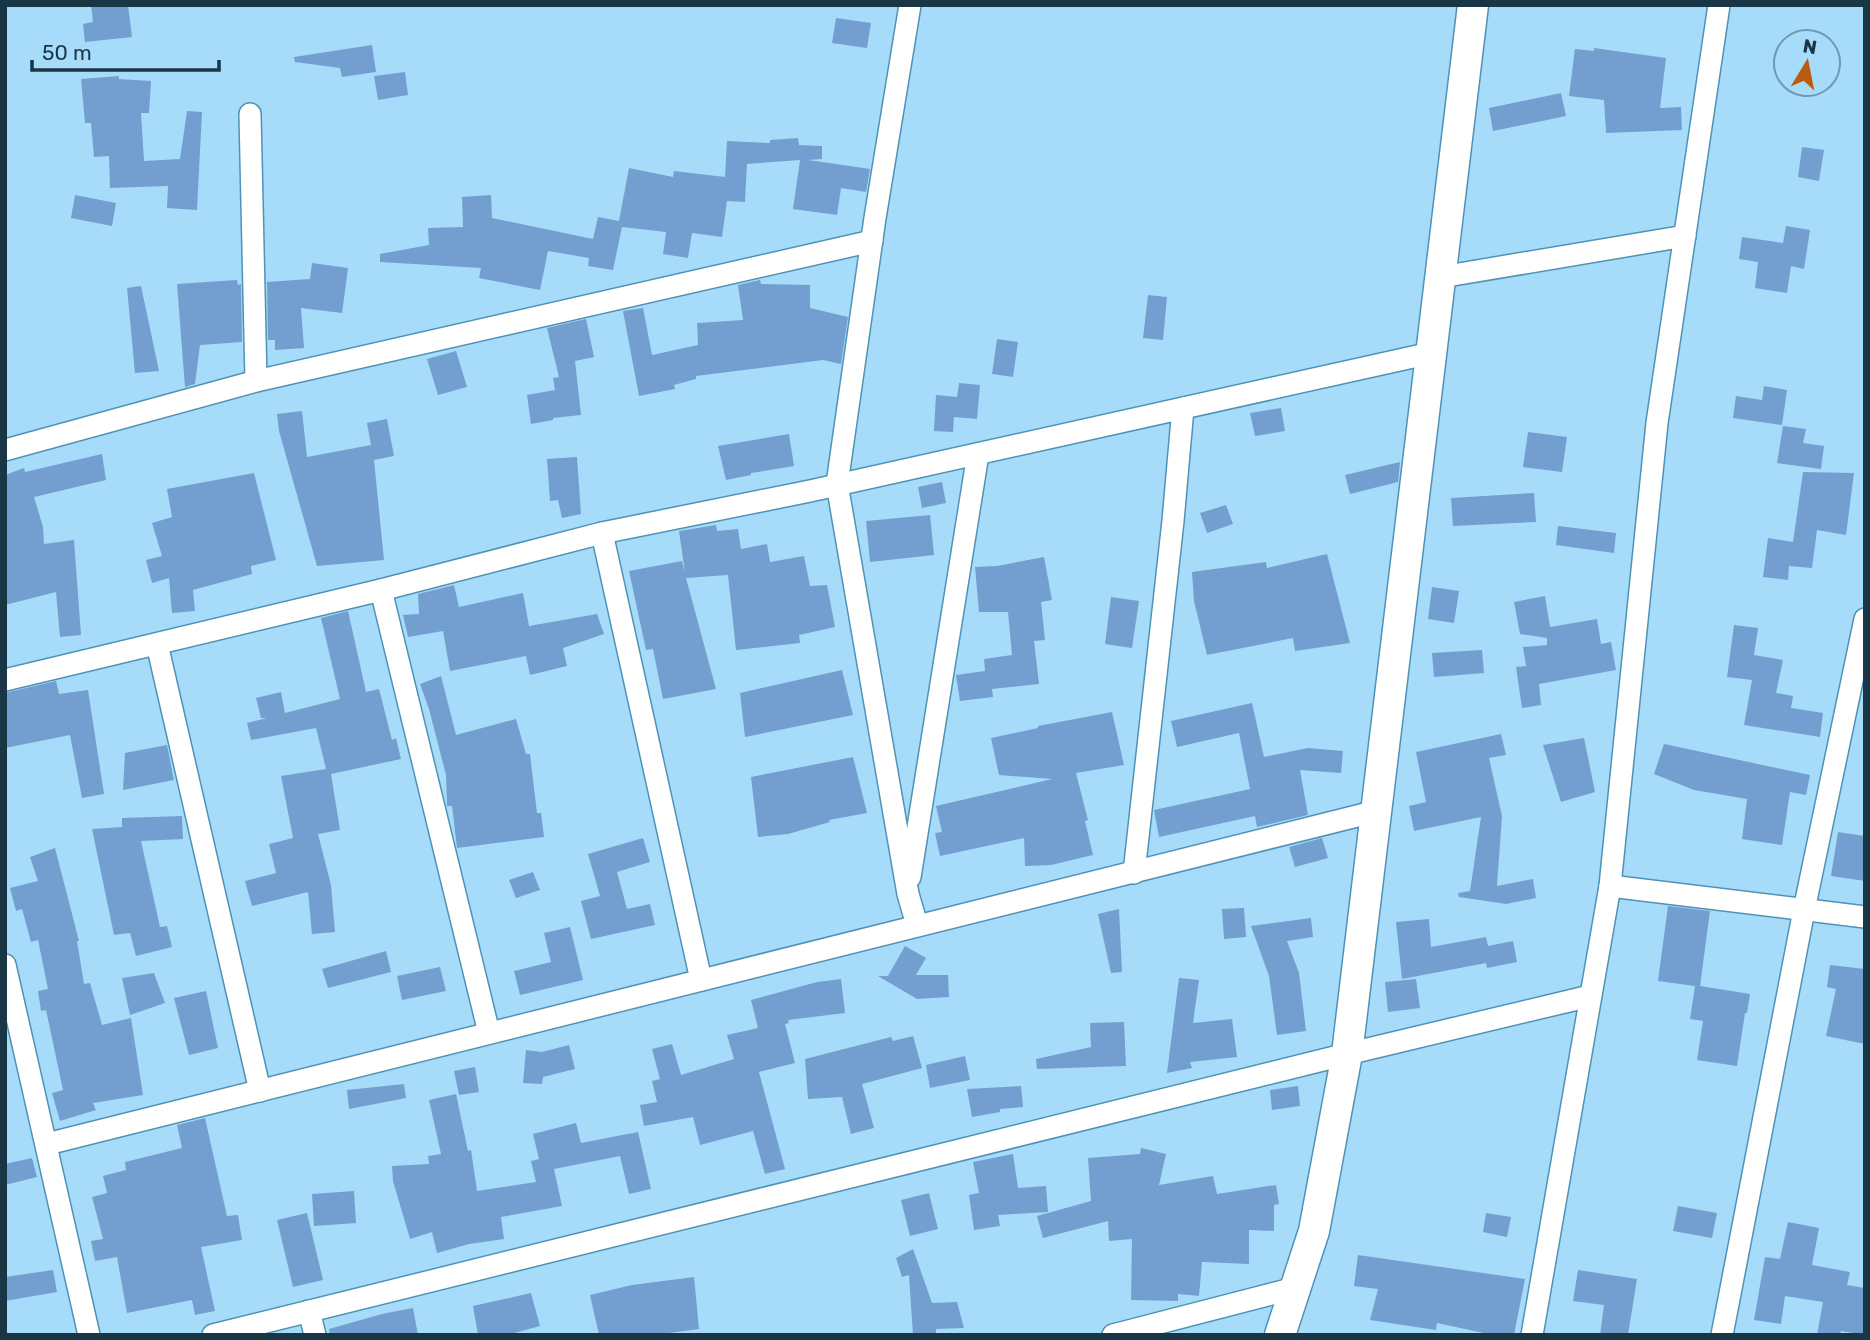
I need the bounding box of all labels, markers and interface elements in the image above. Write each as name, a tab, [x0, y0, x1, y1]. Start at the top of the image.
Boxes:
scale bar	[32, 28, 219, 72]
north arrow	[1772, 28, 1842, 98]
text: N	[1801, 34, 1819, 59]
text: 50 m	[42, 40, 92, 65]

